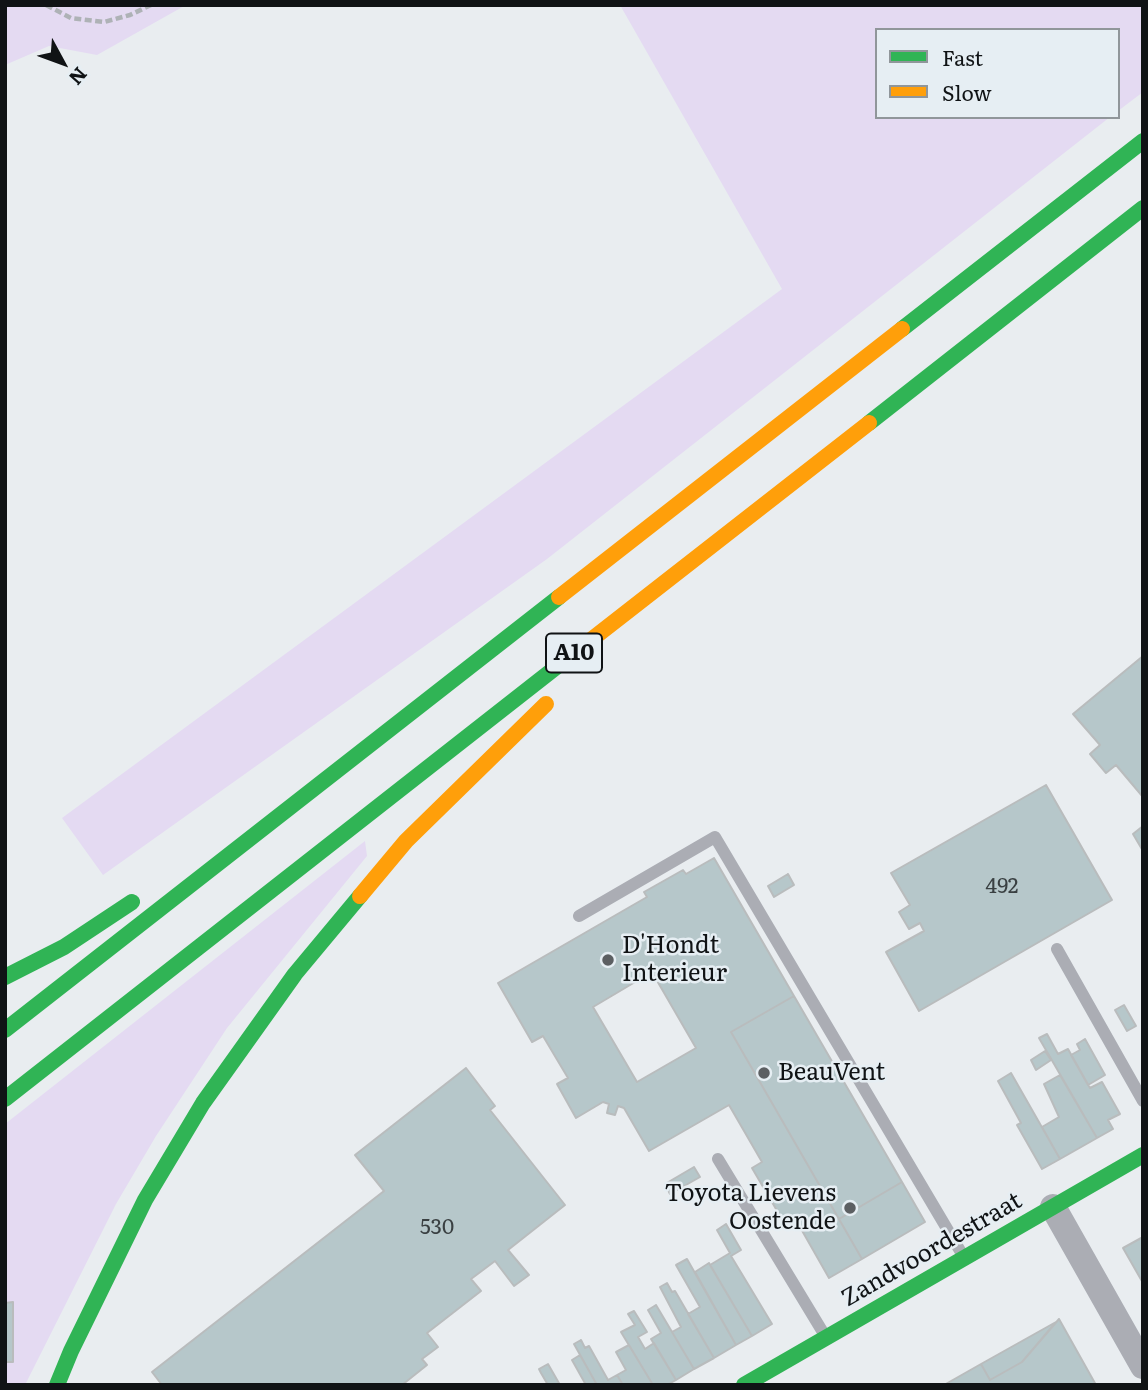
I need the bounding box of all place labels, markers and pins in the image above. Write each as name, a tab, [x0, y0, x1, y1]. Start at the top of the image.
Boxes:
place label: D'Hondt Interieur	[622, 932, 727, 988]
marker: D'Hondt Interieur	[600, 952, 616, 968]
place label: BeauVent	[778, 1059, 885, 1087]
marker: BeauVent	[756, 1065, 772, 1081]
place label: Toyota Lievens Oostende	[664, 1180, 836, 1236]
marker: Toyota Lievens Oostende	[842, 1200, 858, 1216]

